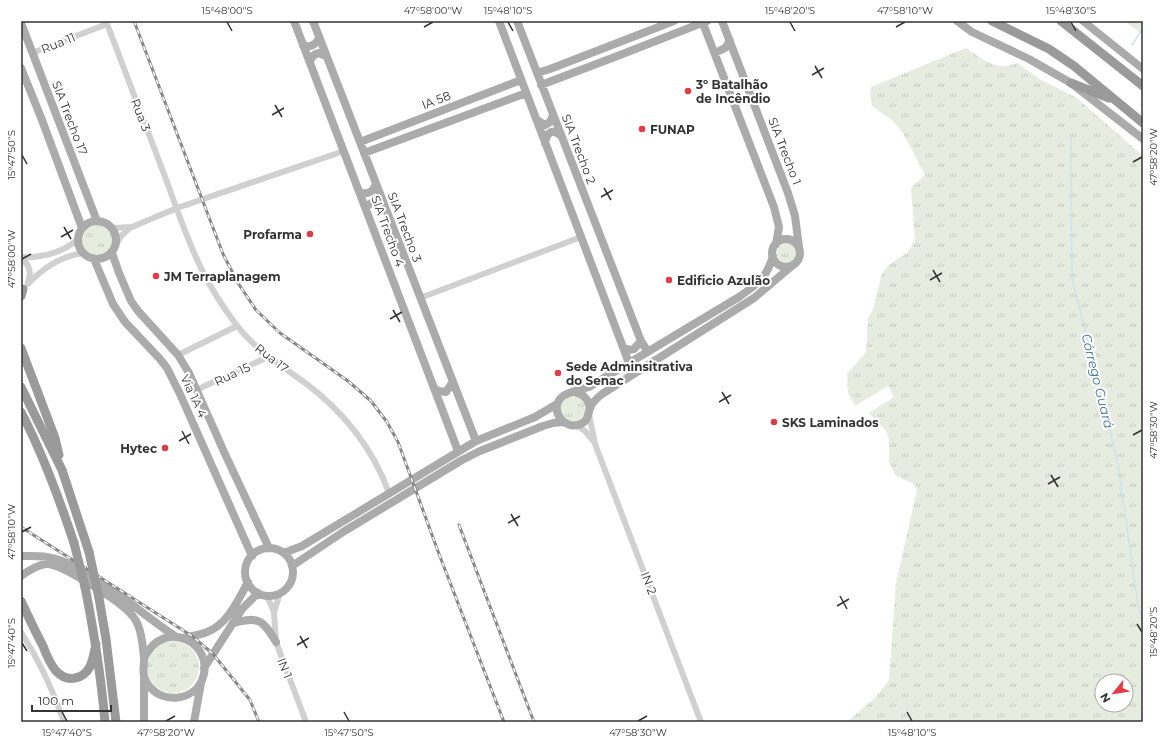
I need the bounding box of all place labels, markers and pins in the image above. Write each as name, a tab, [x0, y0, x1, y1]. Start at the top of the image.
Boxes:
place label: 3º Batalhão de Incêndio	[695, 77, 770, 106]
marker: 3º Batalhão de Incêndio	[683, 86, 693, 96]
place label: FUNAP	[650, 122, 695, 137]
marker: FUNAP	[637, 124, 647, 134]
place label: Profarma	[243, 227, 302, 242]
marker: Profarma	[305, 229, 315, 239]
place label: JM Terraplanagem	[163, 269, 281, 284]
marker: JM Terraplanagem	[151, 271, 161, 281]
place label: Edificio Azulão	[677, 273, 770, 288]
marker: Edificio Azulão	[664, 275, 674, 285]
place label: Sede Adminsitrativa do Senac	[566, 359, 693, 388]
marker: Sede Adminsitrativa do Senac	[553, 368, 563, 378]
place label: SKS Laminados	[782, 415, 879, 430]
marker: SKS Laminados	[769, 417, 779, 427]
place label: Hytec	[120, 441, 157, 456]
marker: Hytec	[160, 443, 170, 453]

